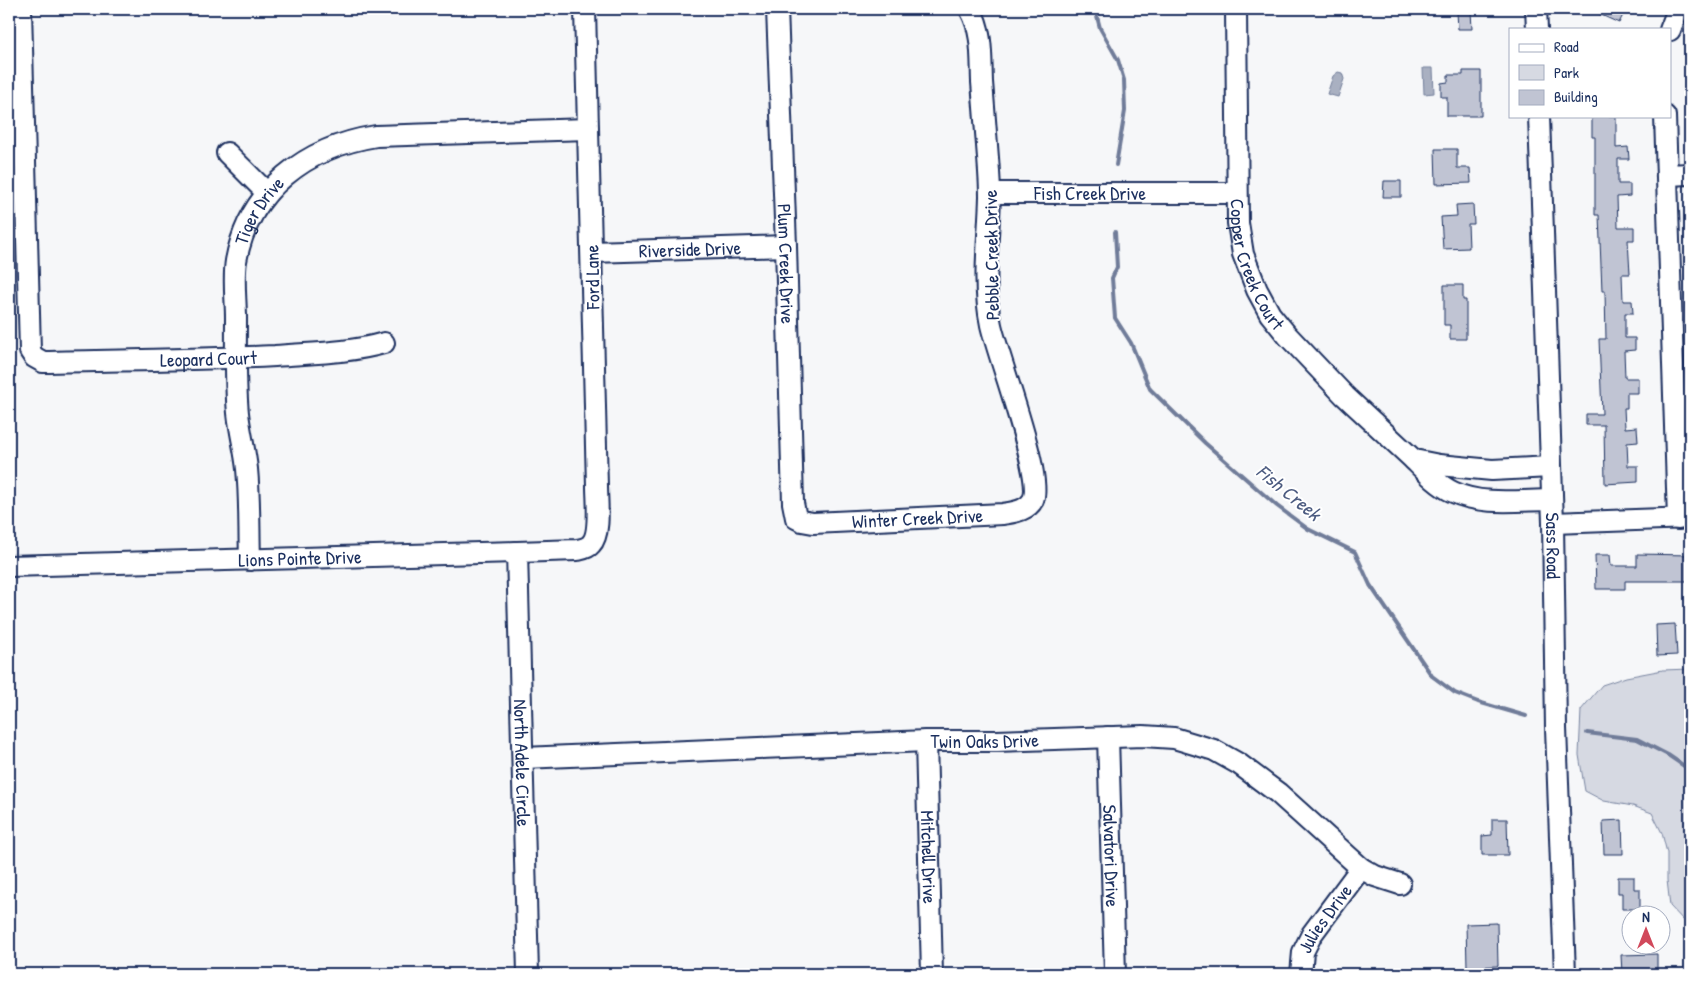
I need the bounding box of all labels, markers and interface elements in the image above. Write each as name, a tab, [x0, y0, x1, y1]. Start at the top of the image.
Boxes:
legend	[1509, 28, 1672, 118]
text: Road	[1554, 36, 1579, 57]
text: Park	[1554, 62, 1579, 83]
text: Building	[1554, 86, 1598, 107]
street label: Tiger Drive	[228, 170, 290, 248]
street label: Fish Creek Drive	[1033, 180, 1146, 206]
street label: Pebble Creek Drive	[977, 189, 1005, 320]
street label: Copper Creek Court	[1225, 199, 1291, 336]
street label: Plum Creek Drive	[771, 203, 801, 325]
street label: Riverside Drive	[638, 234, 742, 264]
street label: Ford Lane	[578, 244, 606, 310]
street label: Leopard Court	[160, 344, 258, 373]
water label: Fish Creek	[1251, 458, 1328, 527]
street label: Winter Creek Drive	[851, 502, 984, 534]
street label: Sass Road	[1540, 512, 1567, 580]
street label: Lions Pointe Drive	[238, 543, 362, 573]
street label: North Adele Circle	[508, 699, 537, 827]
street label: Twin Oaks Drive	[930, 727, 1040, 754]
street label: Salvatori Drive	[1097, 804, 1126, 908]
street label: Mitchell Drive	[915, 810, 943, 904]
street label: Julies Drive	[1292, 878, 1358, 957]
north arrow	[1622, 906, 1672, 956]
text: N	[1642, 907, 1650, 926]

